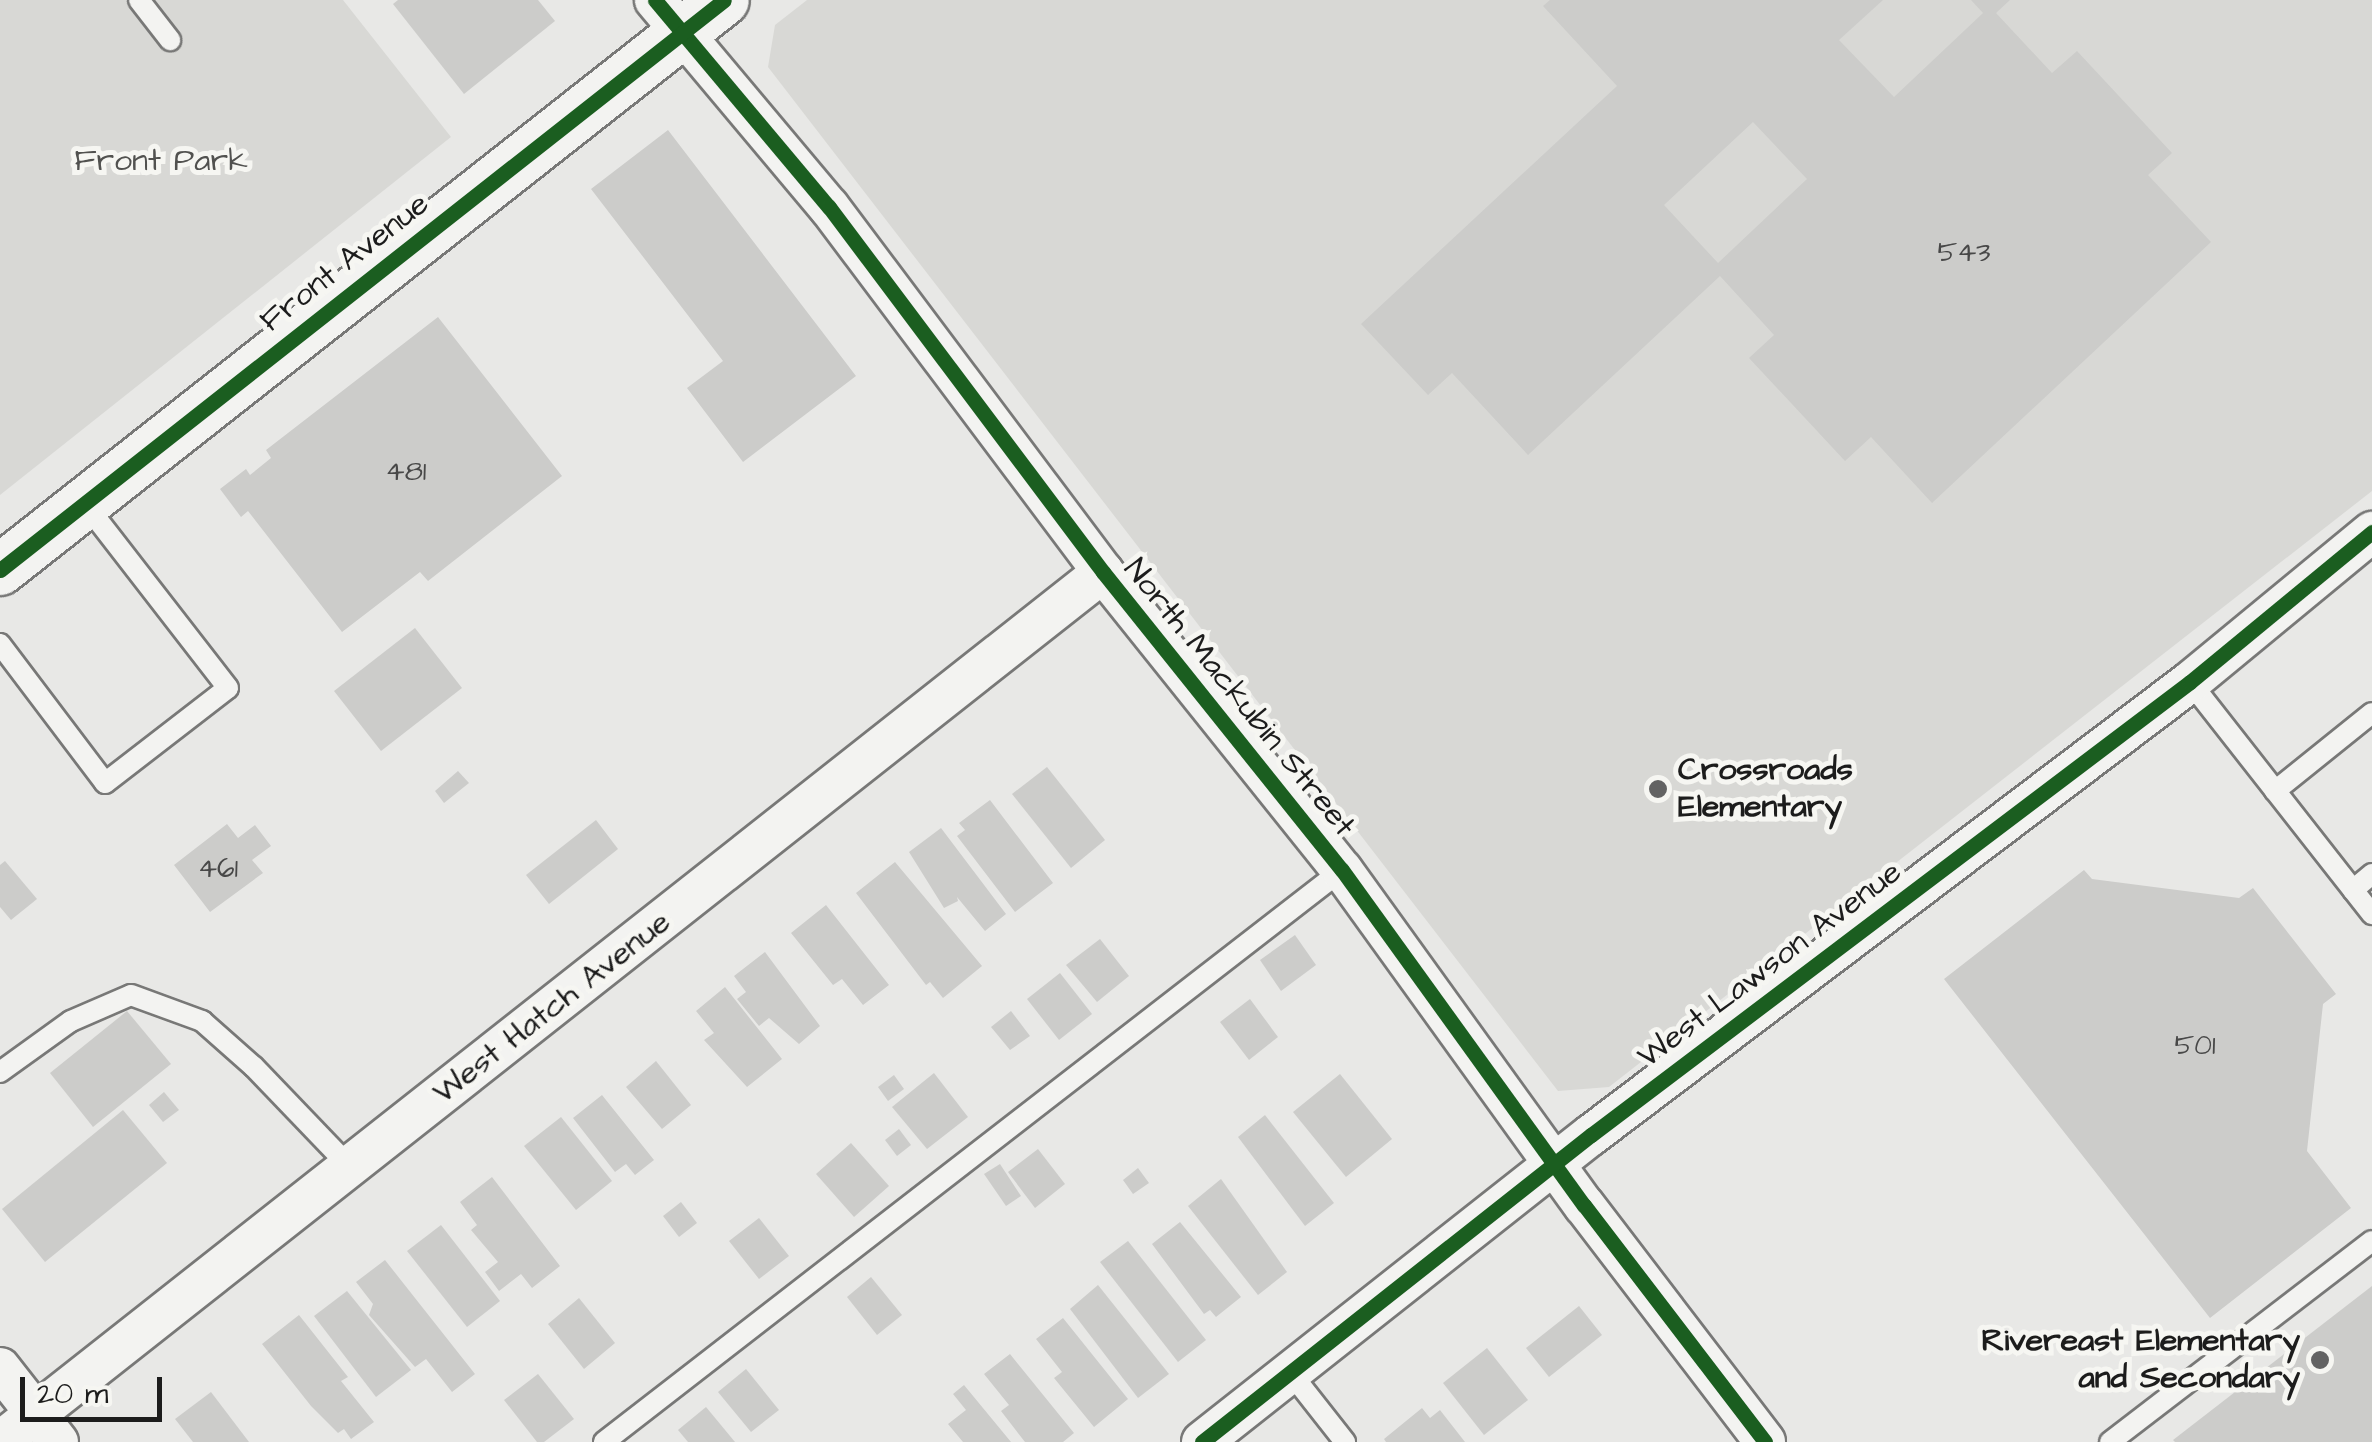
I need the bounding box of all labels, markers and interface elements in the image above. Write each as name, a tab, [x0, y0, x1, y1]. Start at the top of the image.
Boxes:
park label: Front Park	[74, 142, 248, 180]
street label: Front Avenue	[253, 185, 437, 341]
house number: 543	[1937, 236, 1991, 270]
house number: 481	[386, 455, 426, 489]
street label: North Mackubin Street	[1115, 551, 1363, 845]
place label: Crossroads Elementary	[1678, 752, 1853, 827]
marker: Crossroads Elementary	[1647, 778, 1669, 800]
house number: 461	[198, 852, 238, 886]
street label: West Lawson Avenue	[1631, 853, 1909, 1077]
street label: West Hatch Avenue	[426, 903, 678, 1113]
house number: 501	[2174, 1029, 2216, 1063]
place label: Rivereast Elementary and Secondary	[1981, 1323, 2300, 1398]
marker: Rivereast Elementary and Secondary	[2309, 1349, 2331, 1371]
scale bar	[25, 1357, 168, 1419]
text: 20 m	[37, 1373, 108, 1415]

